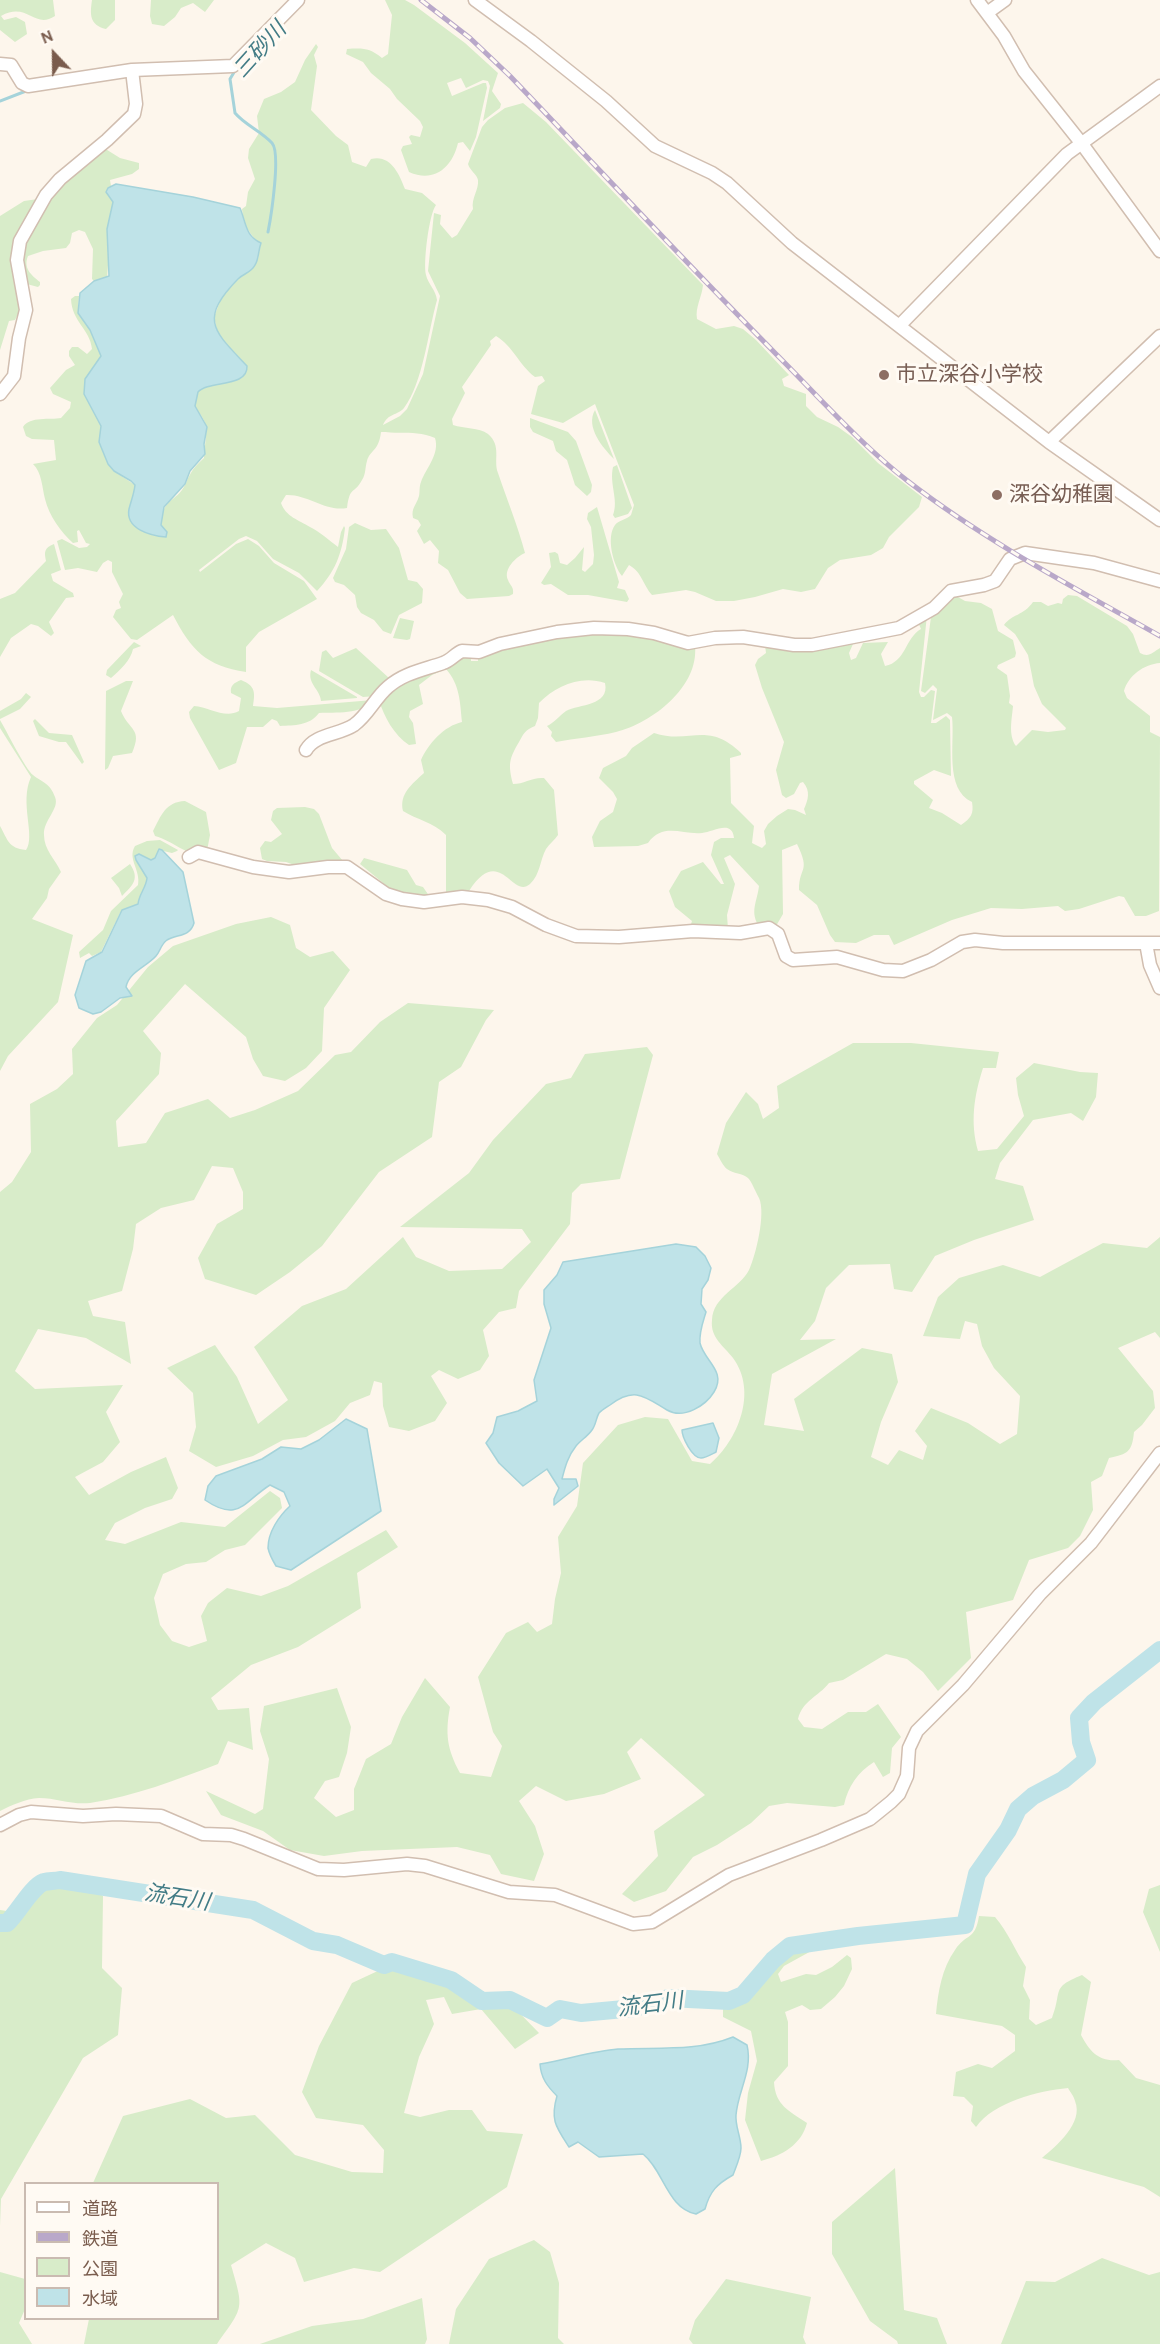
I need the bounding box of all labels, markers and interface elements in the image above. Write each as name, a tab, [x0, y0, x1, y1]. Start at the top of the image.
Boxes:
water label: 三砂川	[228, 17, 292, 83]
north arrow	[24, 24, 84, 84]
text: N	[38, 26, 56, 48]
place label: 市立深谷小学校	[896, 362, 1043, 388]
marker: 市立深谷小学校	[877, 368, 891, 382]
place label: 深谷幼稚園	[1009, 482, 1114, 508]
marker: 深谷幼稚園	[990, 488, 1004, 502]
water label: 流石川	[142, 1880, 212, 1916]
water label: 流石川	[616, 1988, 684, 2022]
legend	[24, 2182, 219, 2320]
text: 道路	[82, 2198, 118, 2220]
text: 鉄道	[82, 2228, 118, 2250]
text: 公園	[82, 2258, 118, 2280]
text: 水域	[82, 2288, 118, 2310]

